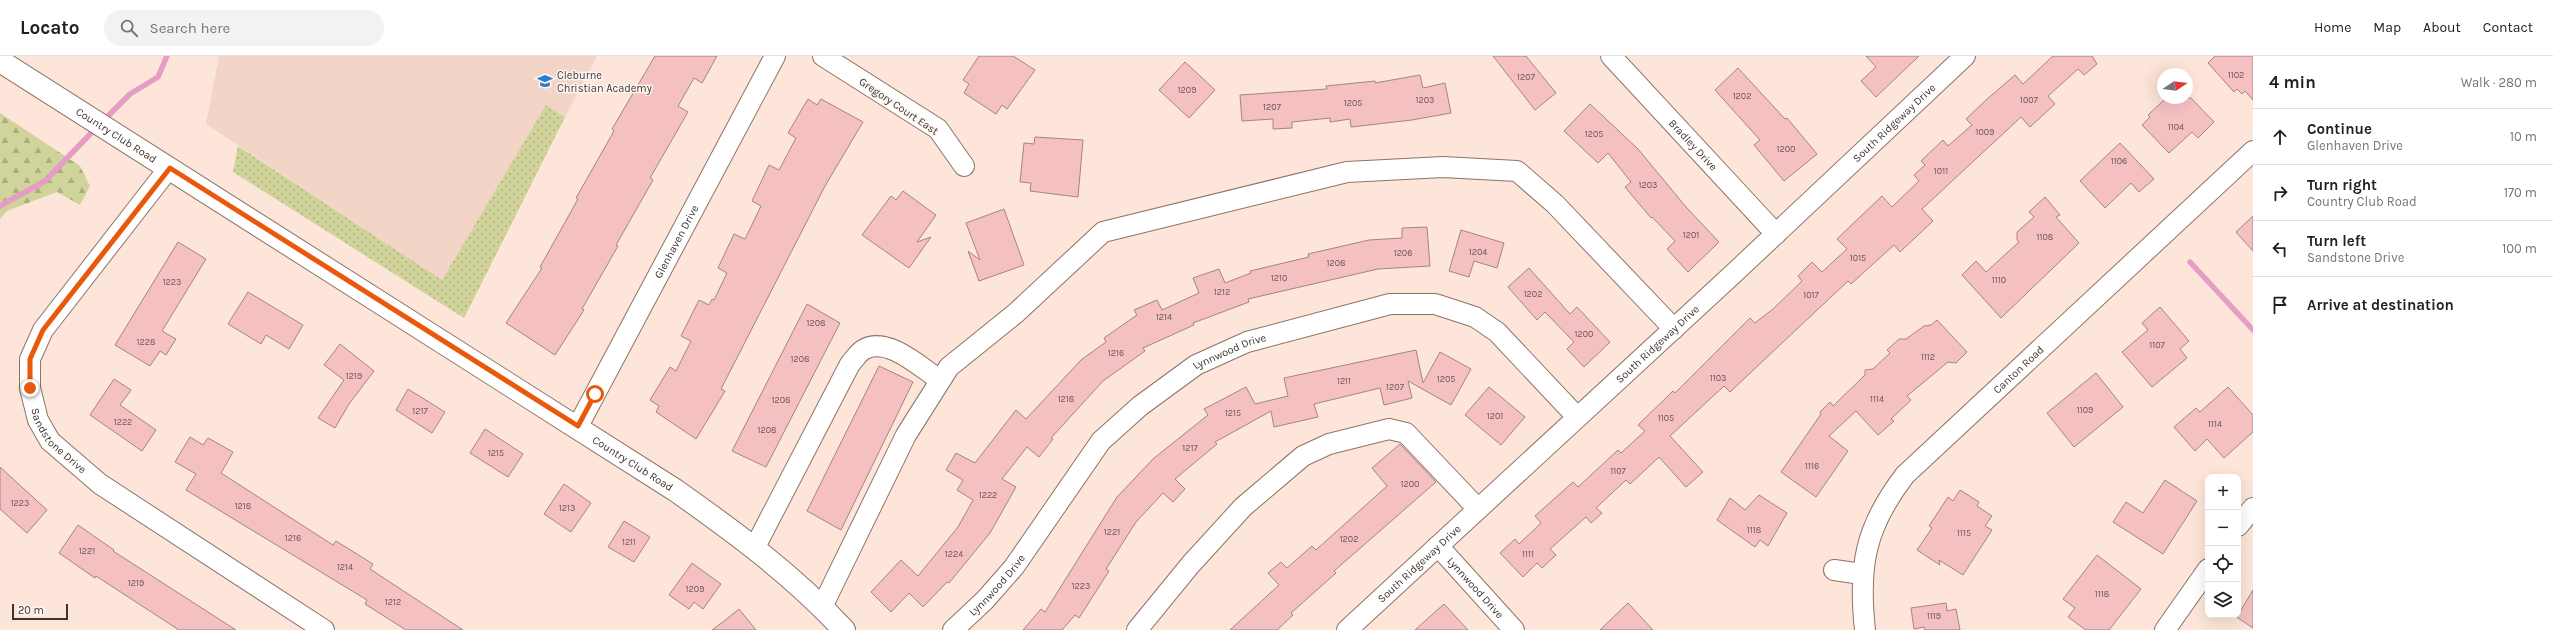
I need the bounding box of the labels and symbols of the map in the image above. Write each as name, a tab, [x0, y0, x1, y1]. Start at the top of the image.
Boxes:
north arrow	[2157, 68, 2193, 104]
place label: Cleburne Christian Academy	[557, 69, 652, 95]
house number: 1102	[2228, 70, 2244, 80]
school or university icon: Cleburne Christian Academy	[536, 72, 554, 90]
house number: 1207	[1517, 72, 1536, 82]
street label: Gregory Court East	[857, 75, 941, 138]
street label: South Ridgeway Drive	[1850, 81, 1939, 165]
house number: 1209	[1178, 85, 1196, 95]
house number: 1202	[1733, 91, 1751, 101]
house number: 1203	[1416, 95, 1434, 105]
house number: 1007	[2020, 95, 2039, 105]
house number: 1205	[1344, 98, 1362, 108]
house number: 1207	[1263, 102, 1282, 112]
street label: Country Club Road	[73, 105, 159, 166]
street label: Bradley Drive	[1666, 117, 1720, 174]
house number: 1104	[2168, 122, 2184, 132]
house number: 1009	[1976, 127, 1994, 137]
house number: 1205	[1585, 129, 1603, 139]
house number: 1200	[1777, 144, 1795, 154]
house number: 1106	[2111, 156, 2127, 166]
house number: 1011	[1934, 166, 1948, 176]
house number: 1203	[1639, 180, 1657, 190]
street label: Glenhaven Drive	[652, 202, 702, 281]
house number: 1201	[1683, 230, 1699, 240]
house number: 1108	[2037, 232, 2054, 242]
house number: 1204	[1469, 247, 1487, 257]
house number: 1206	[1394, 248, 1412, 258]
house number: 1015	[1850, 253, 1866, 263]
house number: 1208	[1326, 258, 1346, 268]
house number: 1210	[1271, 273, 1287, 283]
house number: 1110	[1992, 275, 2006, 285]
house number: 1223	[163, 277, 181, 287]
house number: 1212	[1214, 287, 1230, 297]
house number: 1202	[1524, 289, 1542, 299]
house number: 1017	[1803, 290, 1820, 300]
street label: South Ridgeway Drive	[1613, 302, 1702, 386]
house number: 1214	[1156, 312, 1172, 322]
house number: 1208	[806, 318, 826, 328]
house number: 1200	[1575, 329, 1593, 339]
street label: Lynnwood Drive	[1190, 331, 1268, 372]
house number: 1228	[137, 337, 156, 347]
house number: 1107	[2149, 340, 2166, 350]
street label: Canton Road	[1991, 343, 2047, 396]
house number: 1216	[1108, 348, 1124, 358]
house number: 1112	[1921, 352, 1935, 362]
house number: 1208	[790, 354, 810, 364]
house number: 1219	[346, 371, 362, 381]
house number: 1103	[1710, 373, 1726, 383]
house number: 1205	[1437, 374, 1455, 384]
house number: 1211	[1337, 376, 1351, 386]
route end	[21, 379, 39, 397]
house number: 1207	[1386, 382, 1405, 392]
route start	[586, 385, 604, 403]
house number: 1218	[1058, 394, 1075, 404]
house number: 1114	[1870, 394, 1884, 404]
house number: 1208	[771, 395, 791, 405]
house number: 1109	[2077, 405, 2093, 415]
house number: 1217	[412, 406, 428, 416]
street label: Sandstone Drive	[28, 407, 89, 477]
house number: 1215	[1225, 408, 1241, 418]
house number: 1201	[1487, 411, 1503, 421]
house number: 1105	[1658, 413, 1674, 423]
house number: 1222	[114, 417, 132, 427]
house number: 1114	[2208, 419, 2222, 429]
house number: 1208	[757, 425, 777, 435]
street label: Country Club Road	[590, 433, 675, 494]
house number: 1217	[1182, 443, 1198, 453]
house number: 1215	[488, 448, 504, 458]
house number: 1116	[1805, 461, 1819, 471]
house number: 1107	[1610, 466, 1627, 476]
house number: 1200	[1401, 479, 1419, 489]
house number: 1222	[979, 490, 997, 500]
house number: 1223	[11, 498, 29, 508]
house number: 1218	[235, 501, 252, 511]
house number: 1213	[559, 503, 575, 513]
street label: South Ridgeway Drive	[1375, 522, 1464, 606]
house number: 1118	[1747, 525, 1762, 535]
house number: 1221	[1104, 527, 1120, 537]
house number: 1115	[1957, 528, 1971, 538]
house number: 1216	[285, 533, 301, 543]
house number: 1202	[1340, 534, 1358, 544]
house number: 1211	[622, 537, 636, 547]
house number: 1221	[79, 546, 95, 556]
house number: 1224	[945, 549, 963, 559]
house number: 1111	[1522, 549, 1534, 559]
street label: Lynnwood Drive	[966, 552, 1028, 619]
street label: Lynnwood Drive	[1444, 555, 1506, 621]
house number: 1214	[337, 562, 353, 572]
house number: 1219	[128, 578, 144, 588]
house number: 1223	[1072, 581, 1090, 591]
house number: 1209	[686, 584, 704, 594]
house number: 1118	[2095, 589, 2110, 599]
house number: 1212	[385, 597, 401, 607]
scale bar	[12, 602, 68, 621]
house number: 1119	[1927, 611, 1941, 621]

